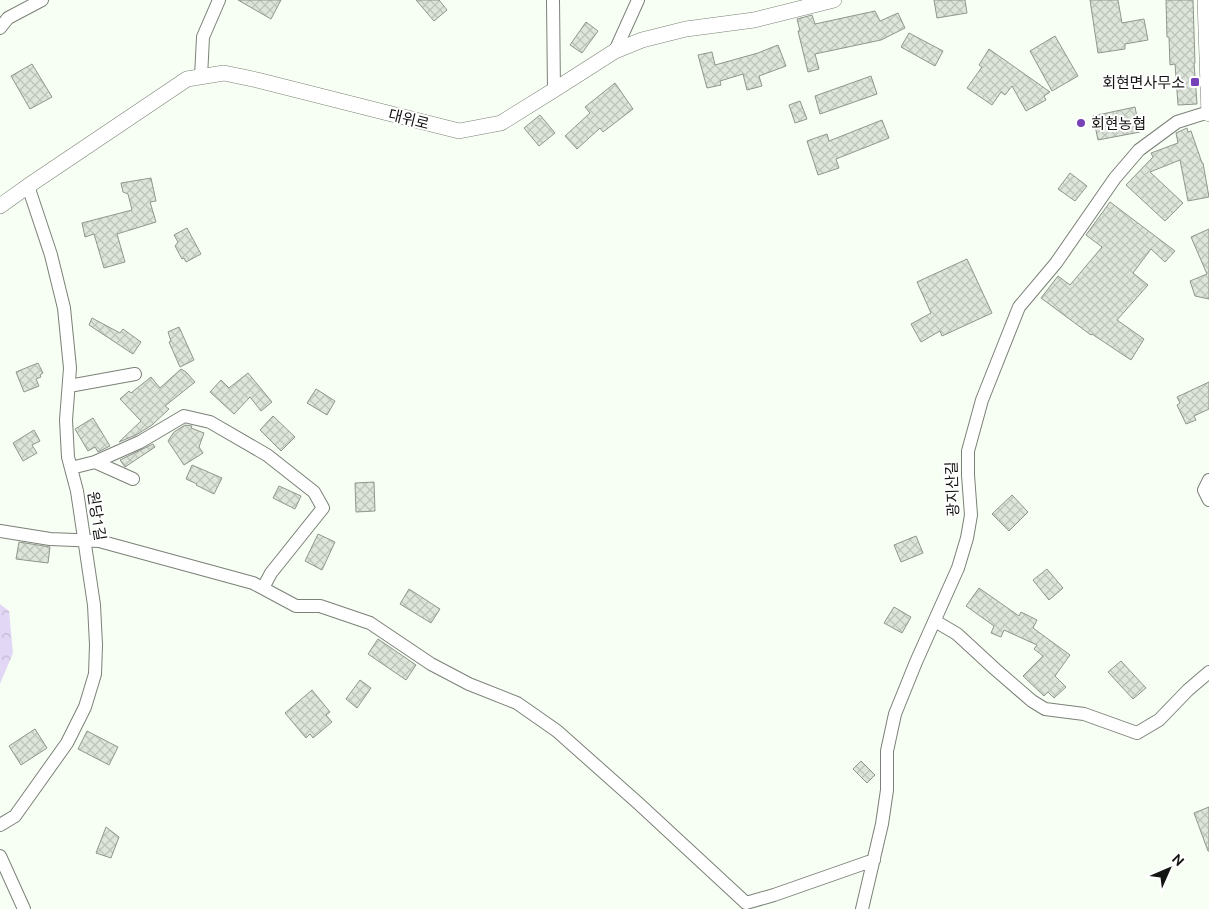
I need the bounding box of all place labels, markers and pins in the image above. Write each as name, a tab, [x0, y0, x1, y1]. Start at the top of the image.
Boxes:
place label: 회현면사무소	[1102, 74, 1185, 91]
marker: 회현면사무소	[1189, 76, 1201, 88]
place label: 회현농협	[1091, 115, 1146, 132]
marker: 회현농협	[1075, 117, 1087, 129]

